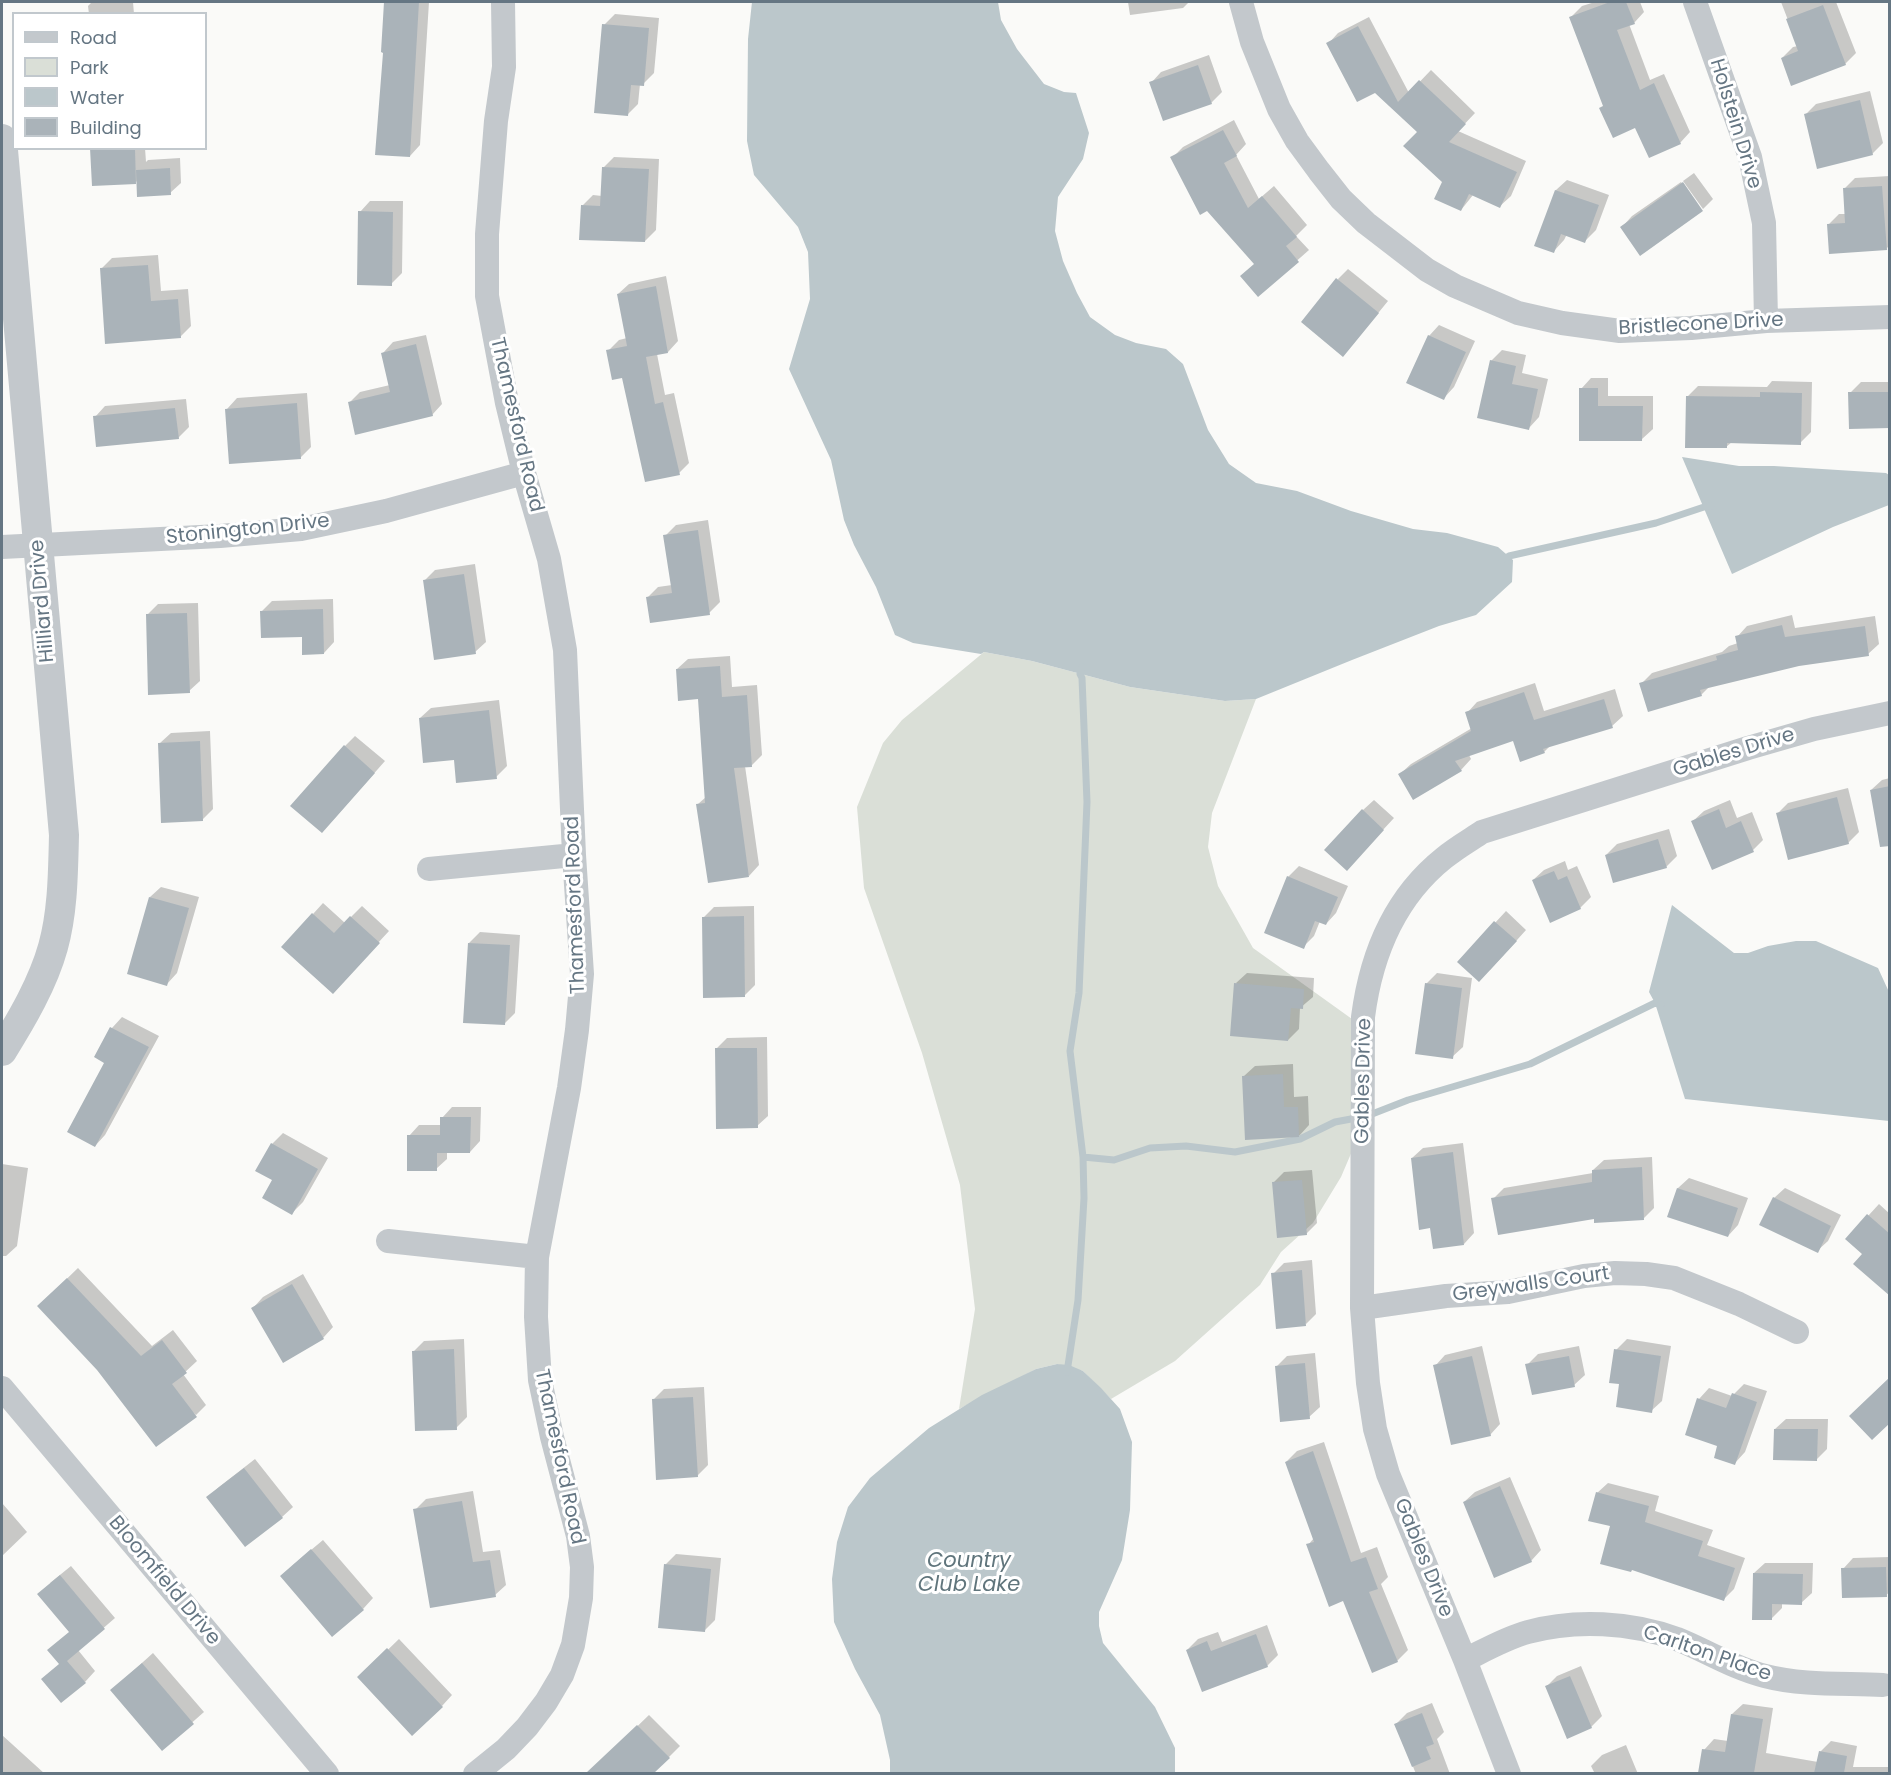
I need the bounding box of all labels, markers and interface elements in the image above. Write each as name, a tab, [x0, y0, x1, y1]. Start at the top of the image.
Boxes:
legend	[12, 12, 207, 150]
text: Road	[70, 25, 117, 50]
text: Park	[70, 55, 109, 80]
street label: Holstein Drive	[1704, 56, 1766, 192]
text: Water	[70, 85, 124, 110]
text: Building	[70, 115, 142, 140]
street label: Bristlecone Drive	[1618, 309, 1784, 341]
street label: Thamesford Road	[484, 335, 548, 515]
street label: Stonington Drive	[165, 509, 331, 551]
street label: Hilliard Drive	[26, 538, 60, 664]
street label: Gables Drive	[1670, 723, 1798, 783]
street label: Thamesford Road	[561, 815, 591, 995]
street label: Gables Drive	[1351, 1018, 1377, 1144]
street label: Greywalls Court	[1451, 1262, 1611, 1308]
street label: Thamesford Road	[529, 1367, 589, 1547]
street label: Gables Drive	[1388, 1495, 1458, 1621]
street label: Bloomfield Drive	[103, 1512, 225, 1650]
water label: Country Club Lake	[918, 1549, 1020, 1599]
street label: Carlton Place	[1640, 1621, 1774, 1687]

